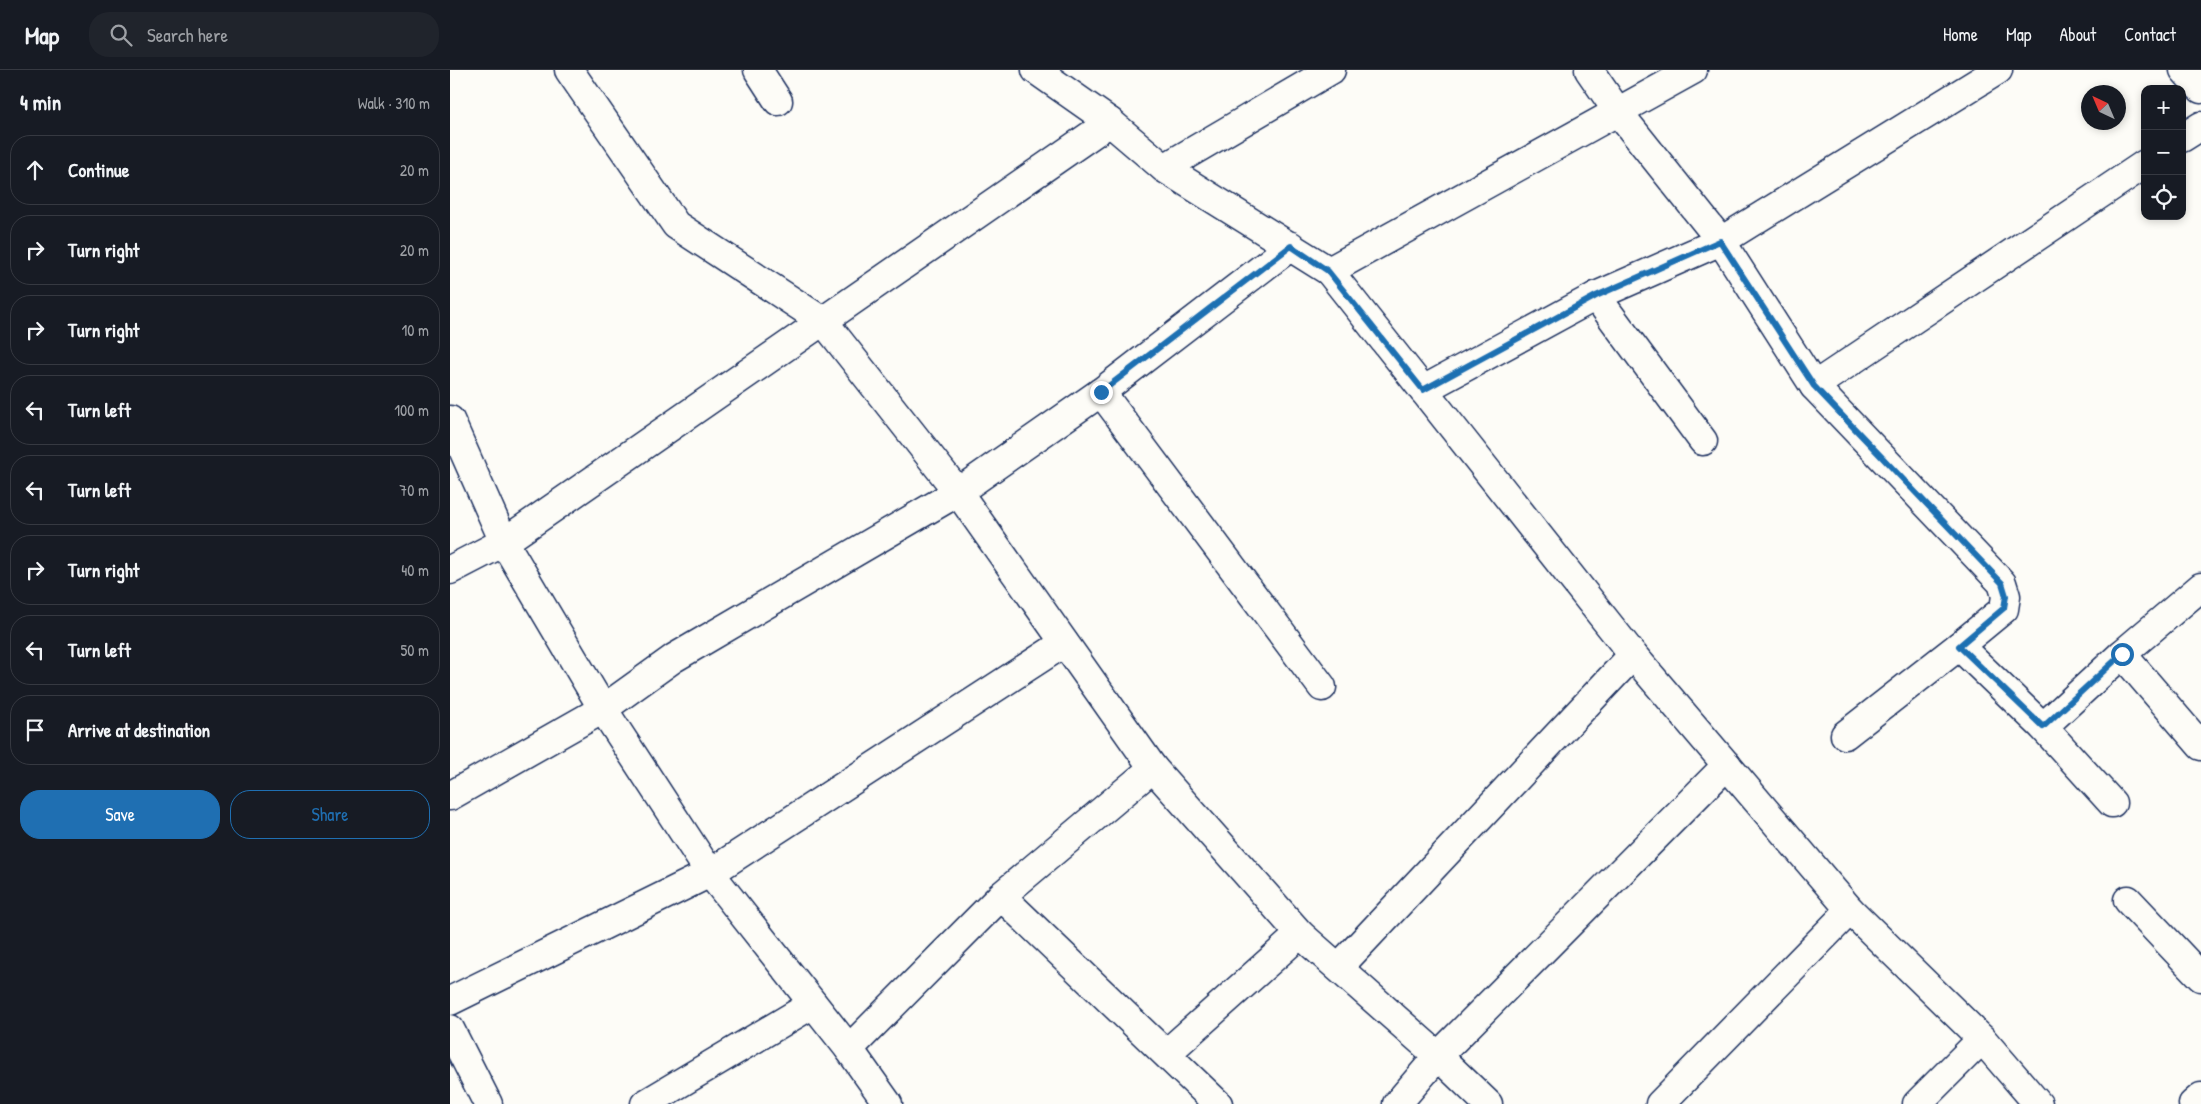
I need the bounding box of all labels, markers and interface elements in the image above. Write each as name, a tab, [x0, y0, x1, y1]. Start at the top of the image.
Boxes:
search box	[89, 12, 439, 57]
text: Map	[25, 19, 59, 51]
icon: search	[107, 21, 135, 49]
text: Search here	[147, 22, 228, 48]
text: Home	[1943, 22, 1978, 47]
text: Map	[2006, 22, 2031, 47]
text: About	[2059, 22, 2096, 47]
text: Contact	[2124, 22, 2176, 47]
north arrow	[2081, 85, 2126, 130]
map controls	[2141, 85, 2186, 220]
button: +	[2141, 85, 2186, 130]
text: 4 min	[20, 88, 61, 117]
text: Walk · 310 m	[358, 92, 430, 114]
button: −	[2141, 130, 2186, 175]
icon: ahead	[21, 156, 49, 184]
text: Continue	[68, 157, 129, 183]
text: 20 m	[400, 159, 429, 181]
button: locate	[2141, 175, 2186, 220]
icon: right	[21, 236, 49, 264]
text: Turn right	[68, 237, 139, 263]
text: 20 m	[400, 239, 429, 261]
icon: right	[21, 316, 49, 344]
text: Turn right	[68, 317, 139, 343]
text: 10 m	[401, 319, 429, 341]
route end	[1090, 381, 1113, 404]
icon: left	[21, 396, 49, 424]
text: Turn left	[68, 397, 131, 423]
text: 100 m	[394, 399, 429, 421]
icon: left	[21, 476, 49, 504]
text: Turn left	[68, 477, 131, 503]
text: 70 m	[399, 479, 429, 501]
icon: right	[21, 556, 49, 584]
text: Turn right	[68, 557, 139, 583]
text: 40 m	[401, 559, 429, 581]
icon: left	[21, 636, 49, 664]
text: Turn left	[68, 637, 131, 663]
text: 50 m	[401, 639, 429, 661]
route start	[2111, 643, 2134, 666]
icon: arrive	[21, 716, 49, 744]
text: Arrive at destination	[68, 717, 210, 743]
button: Save	[20, 790, 220, 839]
button: Share	[230, 790, 430, 839]

